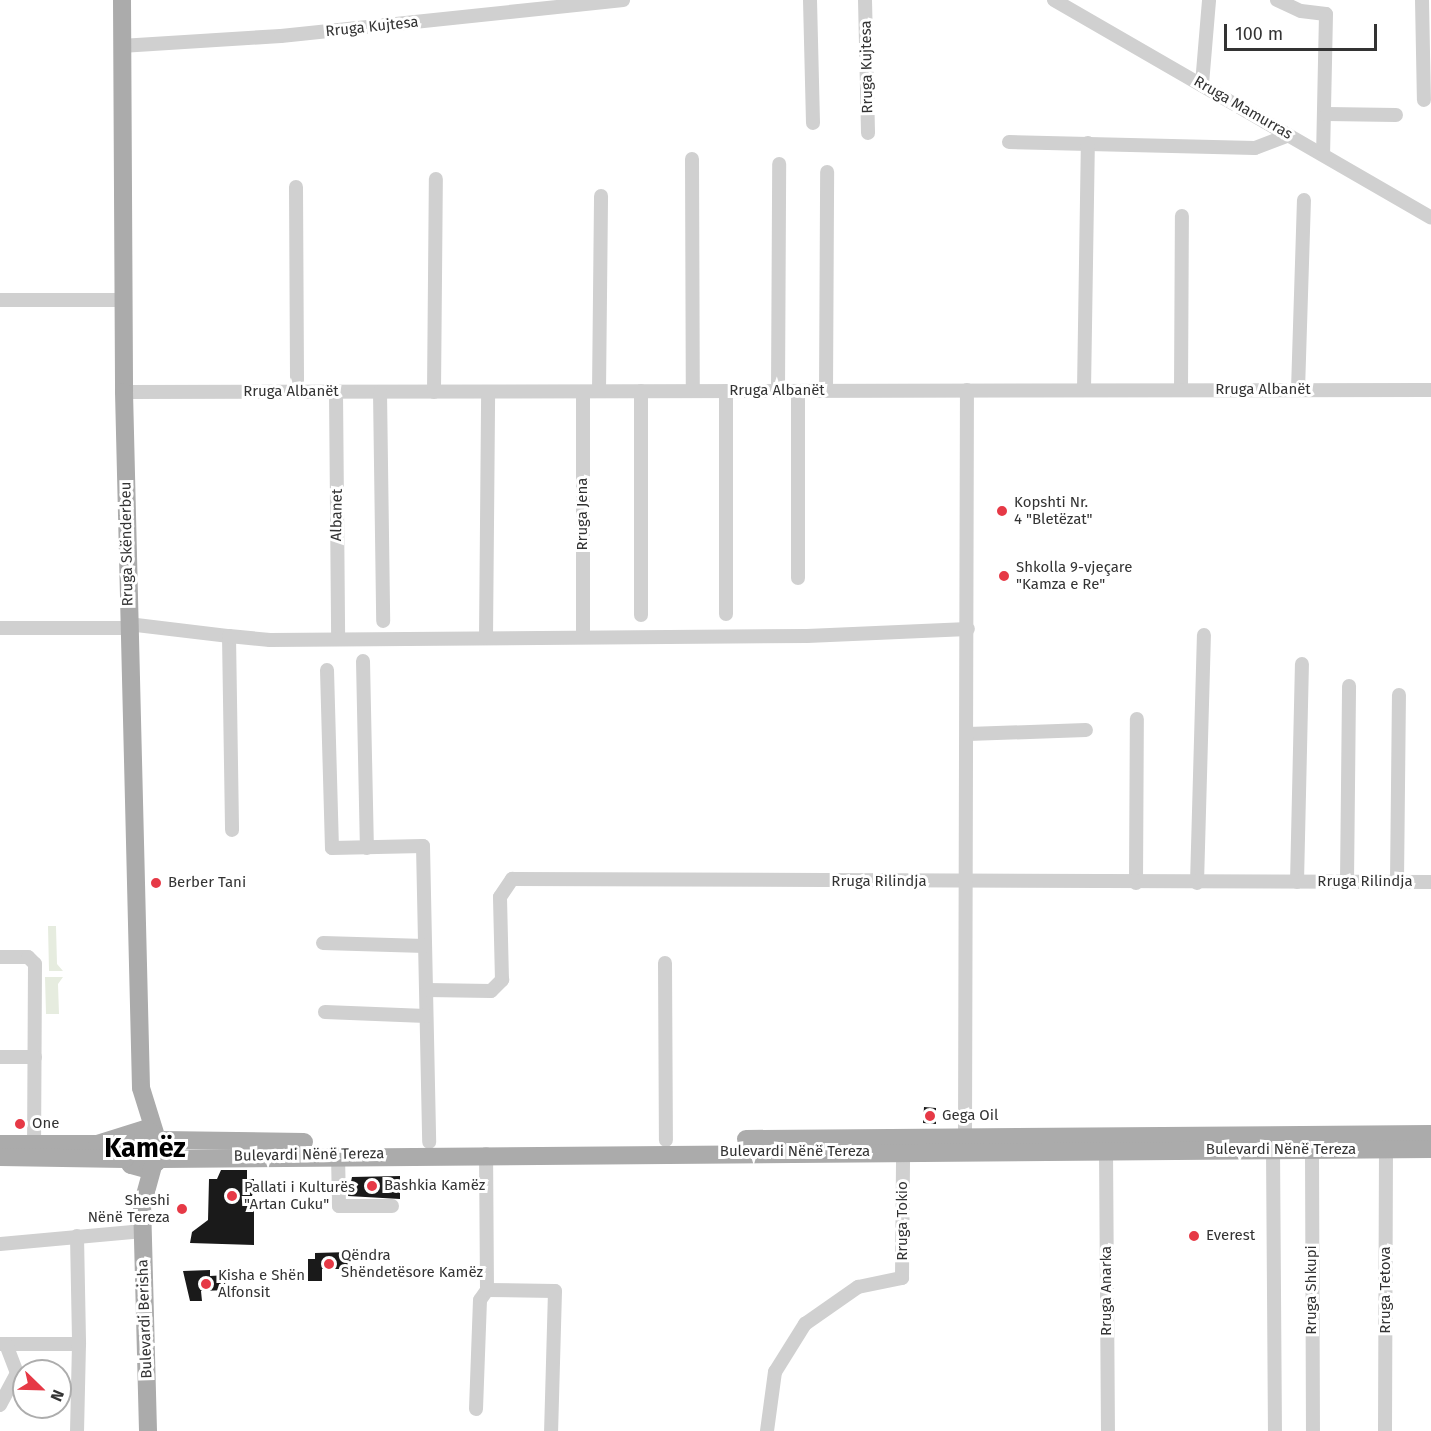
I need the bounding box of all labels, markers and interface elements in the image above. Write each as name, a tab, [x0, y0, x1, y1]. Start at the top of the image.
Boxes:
scale bar	[1227, 12, 1380, 50]
street label: Rruga Kujtesa	[325, 13, 419, 41]
street label: Rruga Kujtesa	[857, 20, 877, 114]
text: 100 m	[1235, 23, 1283, 45]
street label: Rruga Mamurras	[1191, 73, 1295, 143]
street label: Rruga Albanët	[1215, 381, 1311, 399]
street label: Rruga Albanët	[729, 382, 825, 400]
street label: Rruga Albanët	[243, 383, 339, 401]
street label: Rruga Jena	[574, 478, 592, 550]
street label: Rruga Skënderbeu	[117, 482, 137, 606]
street label: Albanet	[328, 489, 346, 541]
place label: Kopshti Nr. 4 "Bletëzat"	[1014, 493, 1092, 528]
marker: Kopshti Nr. 4 "Bletëzat"	[995, 504, 1009, 518]
place label: Shkolla 9-vjeçare "Kamza e Re"	[1016, 558, 1132, 593]
marker: Shkolla 9-vjeçare "Kamza e Re"	[997, 569, 1011, 583]
street label: Rruga Rilindja	[831, 873, 927, 891]
street label: Rruga Rilindja	[1317, 873, 1413, 891]
place label: Berber Tani	[168, 874, 246, 892]
marker: Berber Tani	[149, 876, 163, 890]
place label: Gega Oil	[942, 1107, 998, 1125]
marker: Gega Oil	[923, 1109, 937, 1123]
place label: One	[32, 1115, 59, 1133]
marker: One	[13, 1117, 27, 1131]
district label: Kamëz	[104, 1133, 186, 1165]
street label: Bulevardi Nënë Tereza	[1206, 1141, 1356, 1159]
street label: Bulevardi Nënë Tereza	[720, 1143, 870, 1161]
street label: Bulevardi Nënë Tereza	[234, 1145, 384, 1165]
place label: Bashkia Kamëz	[384, 1177, 485, 1195]
place label: Pallati i Kulturës "Artan Cuku"	[244, 1178, 355, 1213]
marker: Bashkia Kamëz	[365, 1179, 379, 1193]
street label: Rruga Tokio	[894, 1181, 912, 1261]
marker: Pallati i Kulturës "Artan Cuku"	[225, 1189, 239, 1203]
place label: Sheshi Nënë Tereza	[88, 1191, 170, 1226]
marker: Sheshi Nënë Tereza	[175, 1202, 189, 1216]
place label: Everest	[1206, 1227, 1255, 1245]
marker: Everest	[1187, 1229, 1201, 1243]
street label: Rruga Shkupi	[1303, 1245, 1321, 1335]
place label: Qëndra Shëndetësore Kamëz	[341, 1246, 483, 1281]
street label: Rruga Anarka	[1098, 1246, 1116, 1336]
street label: Rruga Tetova	[1377, 1246, 1395, 1334]
marker: Qëndra Shëndetësore Kamëz	[322, 1257, 336, 1271]
street label: Bulevardi Berisha	[134, 1259, 156, 1379]
place label: Kisha e Shën Alfonsit	[218, 1266, 305, 1301]
marker: Kisha e Shën Alfonsit	[199, 1277, 213, 1291]
north arrow	[12, 1359, 72, 1419]
text: N	[46, 1387, 68, 1404]

